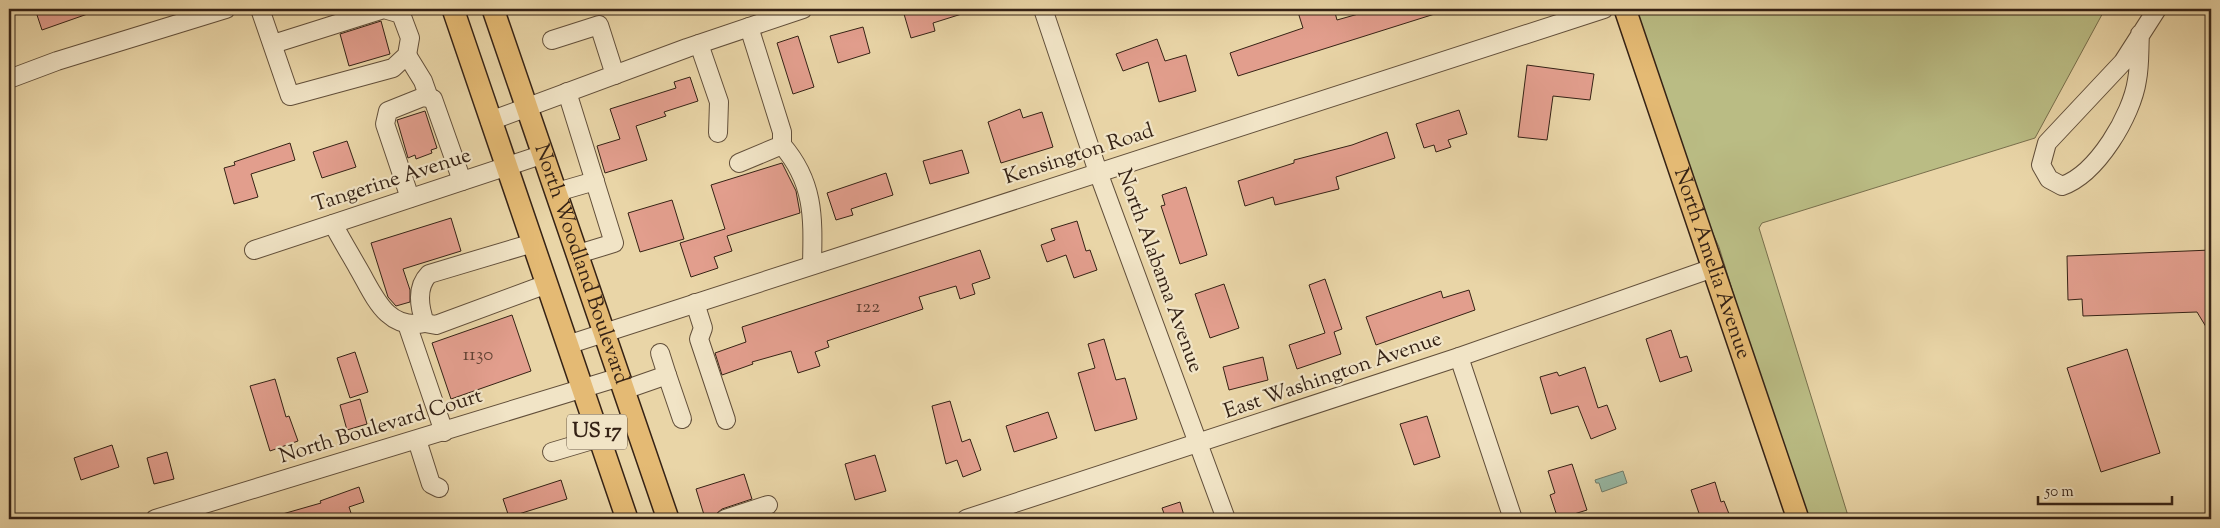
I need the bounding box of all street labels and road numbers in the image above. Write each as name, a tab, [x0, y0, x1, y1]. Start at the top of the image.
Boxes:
street label: Kensington Road	[1000, 117, 1158, 193]
street label: North Woodland Boulevard	[526, 140, 636, 389]
street label: Tangerine Avenue	[309, 141, 475, 221]
street label: North Amelia Avenue	[1665, 164, 1758, 363]
street label: North Alabama Avenue	[1108, 165, 1210, 377]
street label: East Washington Avenue	[1220, 325, 1446, 427]
street label: North Boulevard Court	[276, 382, 486, 472]
road number: US 17	[567, 414, 627, 450]

